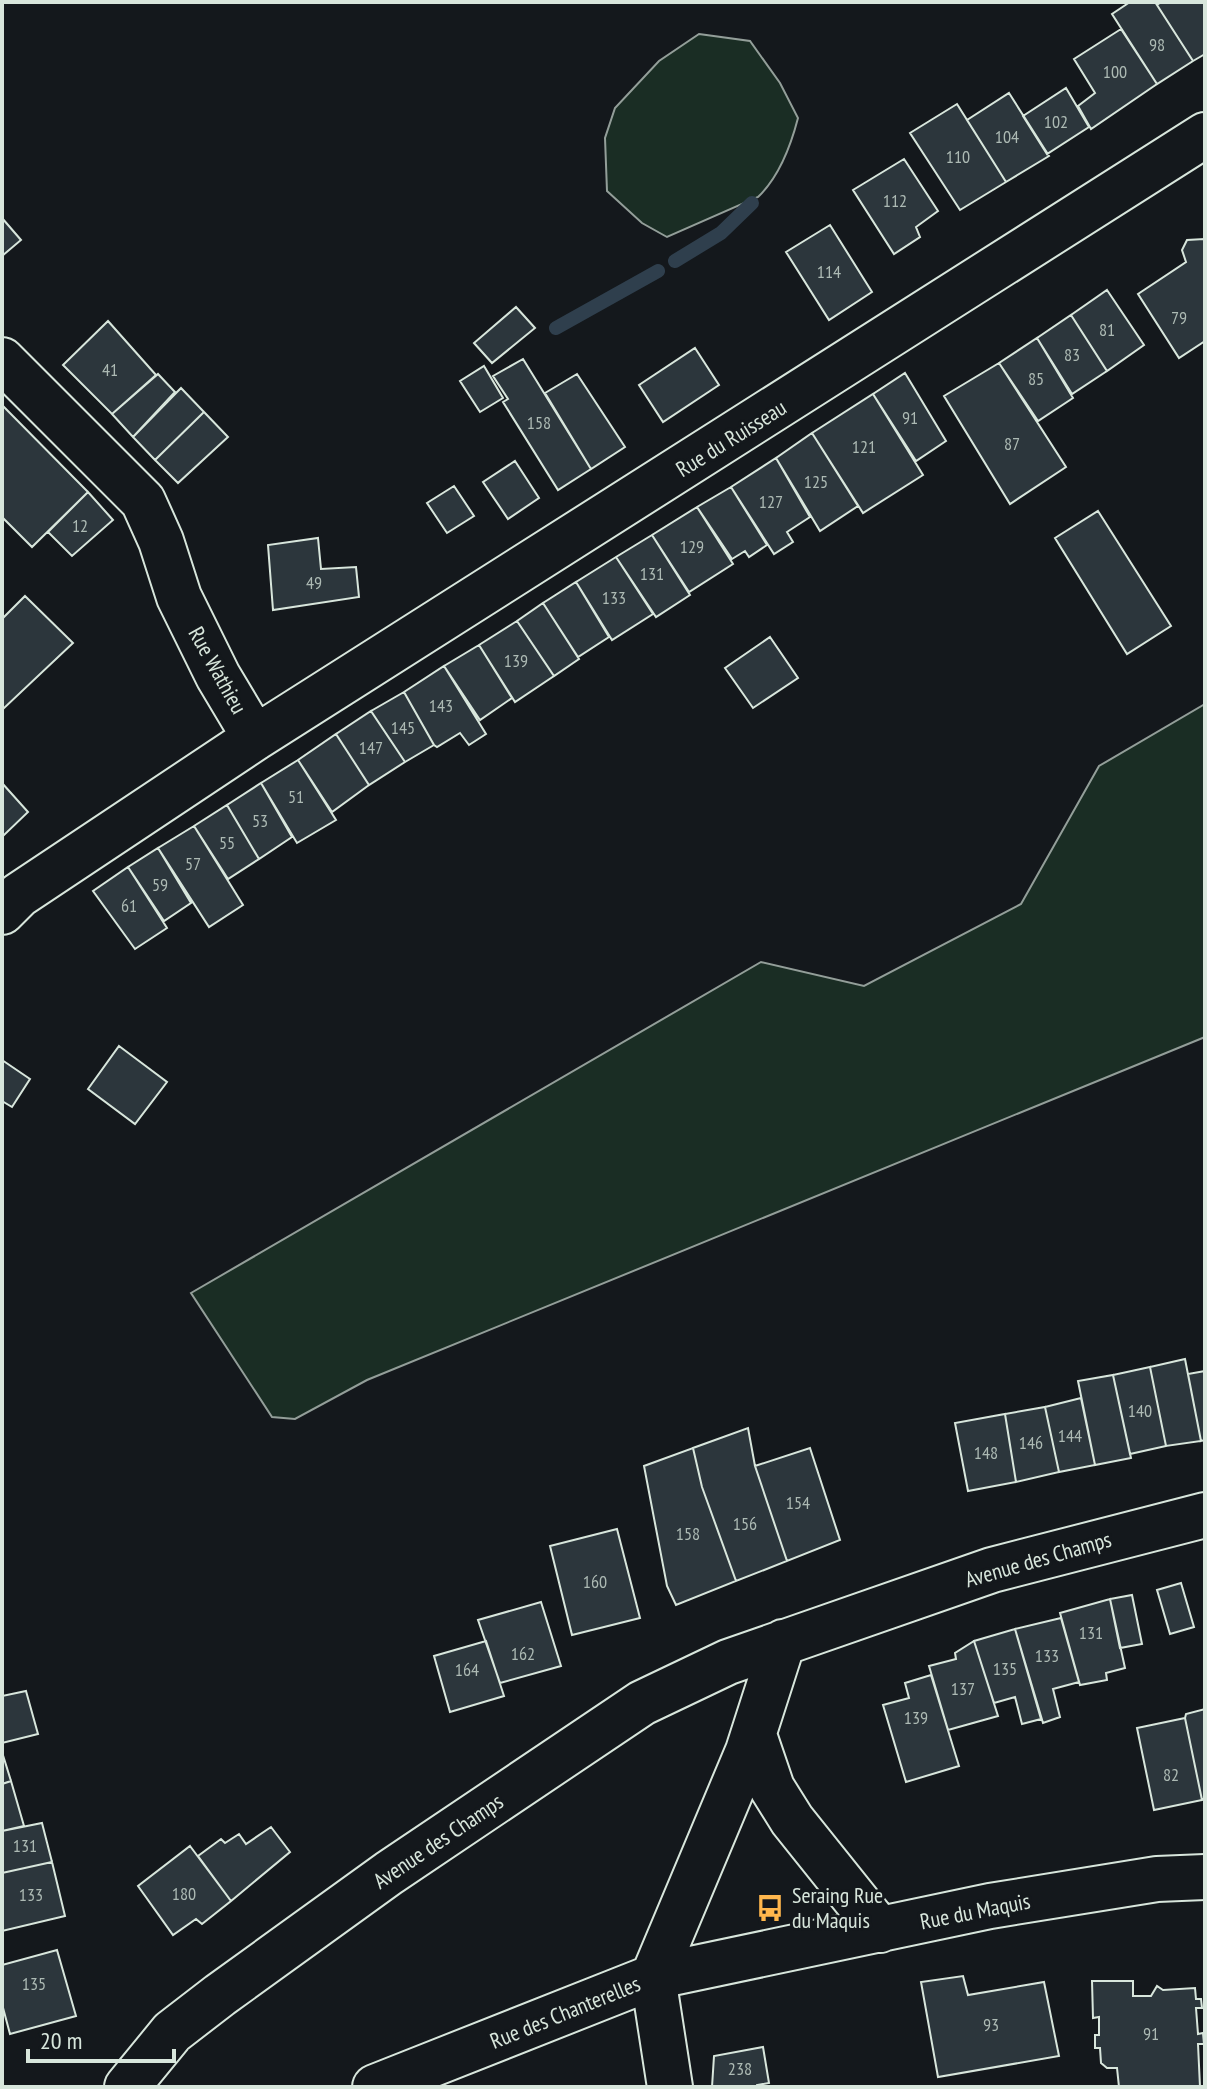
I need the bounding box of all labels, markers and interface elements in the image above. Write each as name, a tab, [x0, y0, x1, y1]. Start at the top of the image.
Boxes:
house number: 98	[1149, 33, 1165, 56]
house number: 100	[1103, 60, 1127, 83]
house number: 102	[1044, 110, 1068, 133]
house number: 104	[995, 125, 1019, 148]
house number: 110	[946, 145, 970, 168]
house number: 112	[883, 189, 907, 212]
house number: 114	[817, 260, 841, 283]
house number: 79	[1171, 306, 1187, 329]
house number: 81	[1099, 318, 1115, 341]
house number: 83	[1064, 343, 1080, 366]
house number: 41	[102, 358, 118, 381]
house number: 85	[1028, 367, 1044, 390]
street label: Rue du Ruisseau	[671, 393, 791, 483]
house number: 91	[902, 406, 918, 429]
house number: 158	[527, 411, 551, 434]
house number: 87	[1004, 432, 1020, 455]
house number: 121	[852, 435, 876, 458]
house number: 125	[804, 470, 828, 493]
house number: 127	[759, 490, 783, 513]
house number: 12	[72, 514, 88, 537]
house number: 129	[680, 535, 704, 558]
house number: 131	[640, 562, 664, 585]
house number: 49	[306, 571, 322, 594]
house number: 133	[602, 586, 626, 609]
street label: Rue Wathieu	[183, 621, 253, 719]
house number: 139	[504, 649, 528, 672]
house number: 143	[429, 694, 453, 717]
house number: 145	[391, 716, 415, 739]
house number: 147	[359, 736, 383, 759]
house number: 51	[288, 785, 304, 808]
house number: 53	[252, 809, 268, 832]
house number: 55	[219, 831, 235, 854]
house number: 57	[185, 852, 201, 875]
house number: 59	[152, 873, 168, 896]
house number: 61	[121, 894, 137, 917]
house number: 140	[1128, 1399, 1152, 1422]
house number: 144	[1058, 1424, 1082, 1447]
house number: 146	[1019, 1431, 1043, 1454]
house number: 148	[974, 1441, 998, 1464]
house number: 154	[786, 1491, 810, 1514]
house number: 156	[733, 1512, 757, 1535]
house number: 158	[676, 1522, 700, 1545]
street label: Avenue des Champs	[962, 1525, 1114, 1593]
house number: 160	[583, 1570, 607, 1593]
house number: 131	[1079, 1621, 1103, 1644]
house number: 162	[511, 1642, 535, 1665]
house number: 133	[1035, 1644, 1059, 1667]
house number: 135	[993, 1657, 1017, 1680]
house number: 164	[455, 1658, 479, 1681]
house number: 137	[951, 1677, 975, 1700]
house number: 139	[904, 1706, 928, 1729]
house number: 82	[1163, 1763, 1179, 1786]
street label: Avenue des Champs	[368, 1787, 508, 1895]
house number: 131	[13, 1834, 37, 1857]
place label: Seraing Rue du Maquis	[792, 1881, 883, 1934]
house number: 180	[172, 1882, 196, 1905]
house number: 133	[19, 1883, 43, 1906]
street label: Rue du Maquis	[918, 1887, 1032, 1935]
bus stop icon: Seraing Rue du Maquis	[755, 1893, 785, 1923]
street label: Rue des Chanterelles	[486, 1969, 644, 2055]
house number: 135	[22, 1972, 46, 1995]
scale bar	[28, 2013, 174, 2063]
house number: 93	[983, 2013, 999, 2036]
house number: 91	[1143, 2022, 1159, 2045]
text: 20 m	[40, 2025, 82, 2056]
house number: 238	[728, 2057, 752, 2080]

